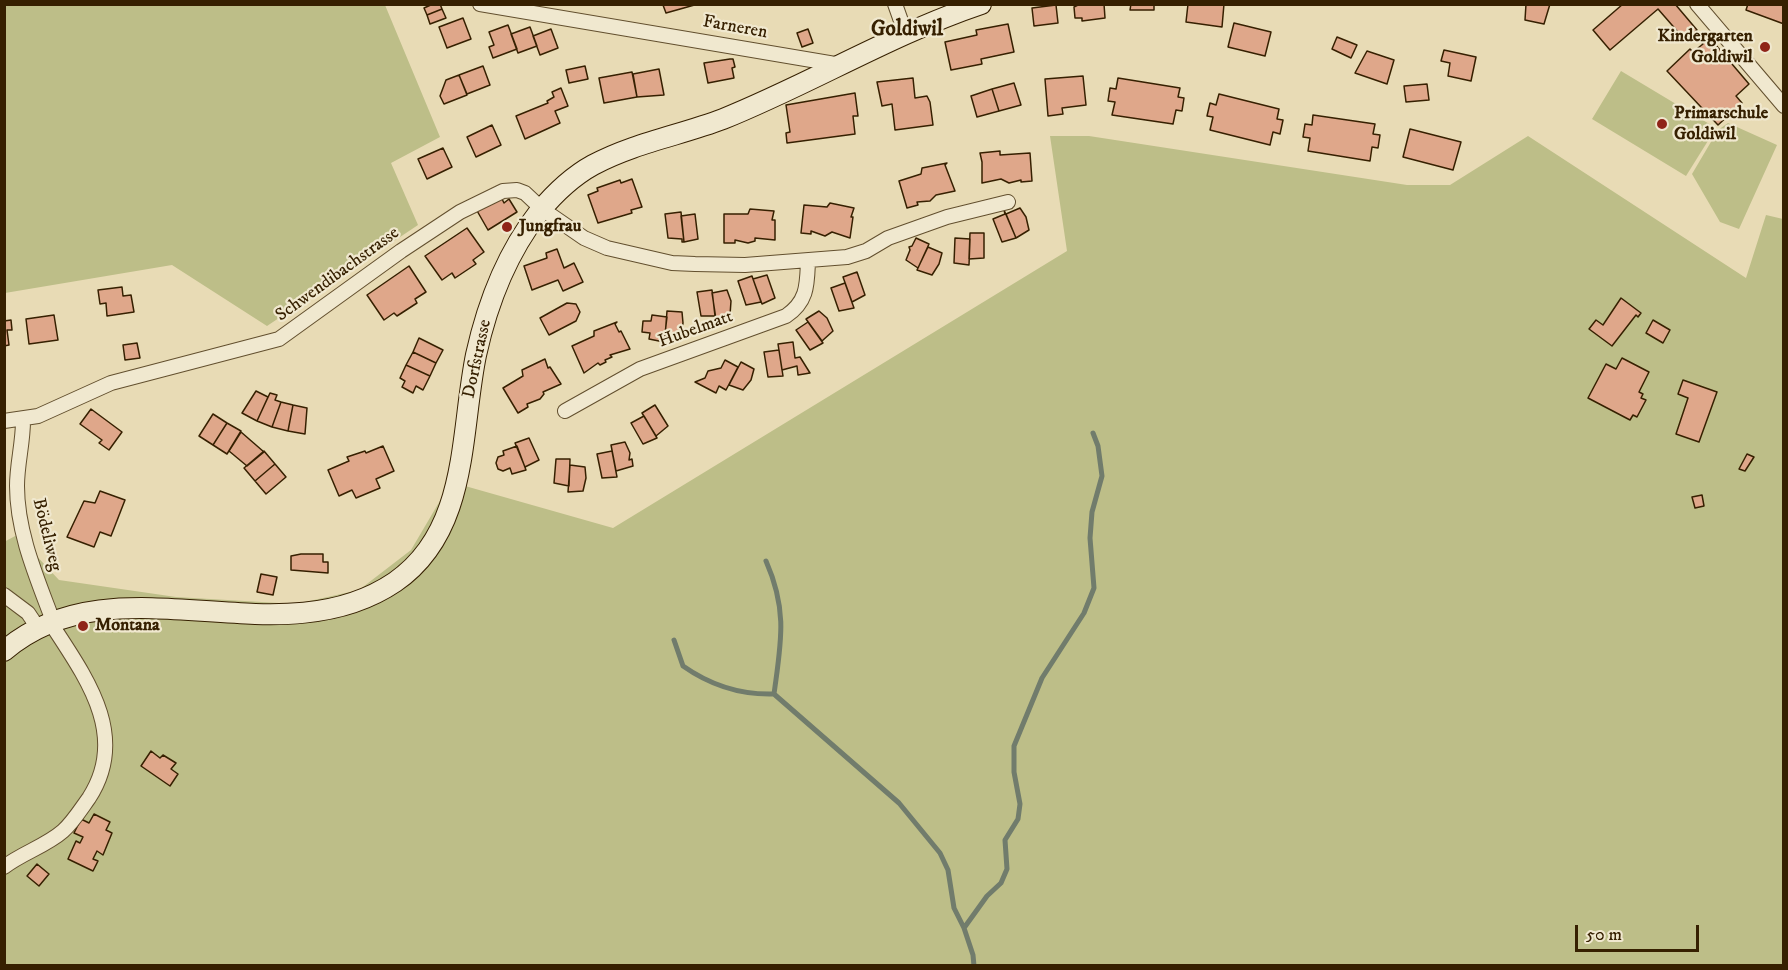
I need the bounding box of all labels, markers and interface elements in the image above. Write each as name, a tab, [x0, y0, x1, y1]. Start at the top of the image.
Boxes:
street label: Farneren	[701, 12, 769, 44]
district label: Goldiwil	[871, 18, 943, 44]
place label: Kindergarten Goldiwil	[1657, 26, 1753, 68]
marker: Kindergarten Goldiwil	[1758, 40, 1772, 54]
place label: Primarschule Goldiwil	[1674, 103, 1768, 146]
marker: Primarschule Goldiwil	[1655, 117, 1669, 131]
place label: Jungfrau	[519, 216, 581, 238]
marker: Jungfrau	[500, 220, 514, 234]
street label: Schwendibachstrasse	[272, 223, 404, 327]
street label: Hubelmatt	[656, 307, 736, 353]
street label: Dorfstrasse	[459, 318, 497, 400]
street label: Bödeliweg	[27, 496, 65, 574]
place label: Montana	[95, 615, 160, 637]
marker: Montana	[76, 619, 90, 633]
scale bar	[1578, 913, 1702, 951]
text: 50 m	[1586, 924, 1622, 946]

